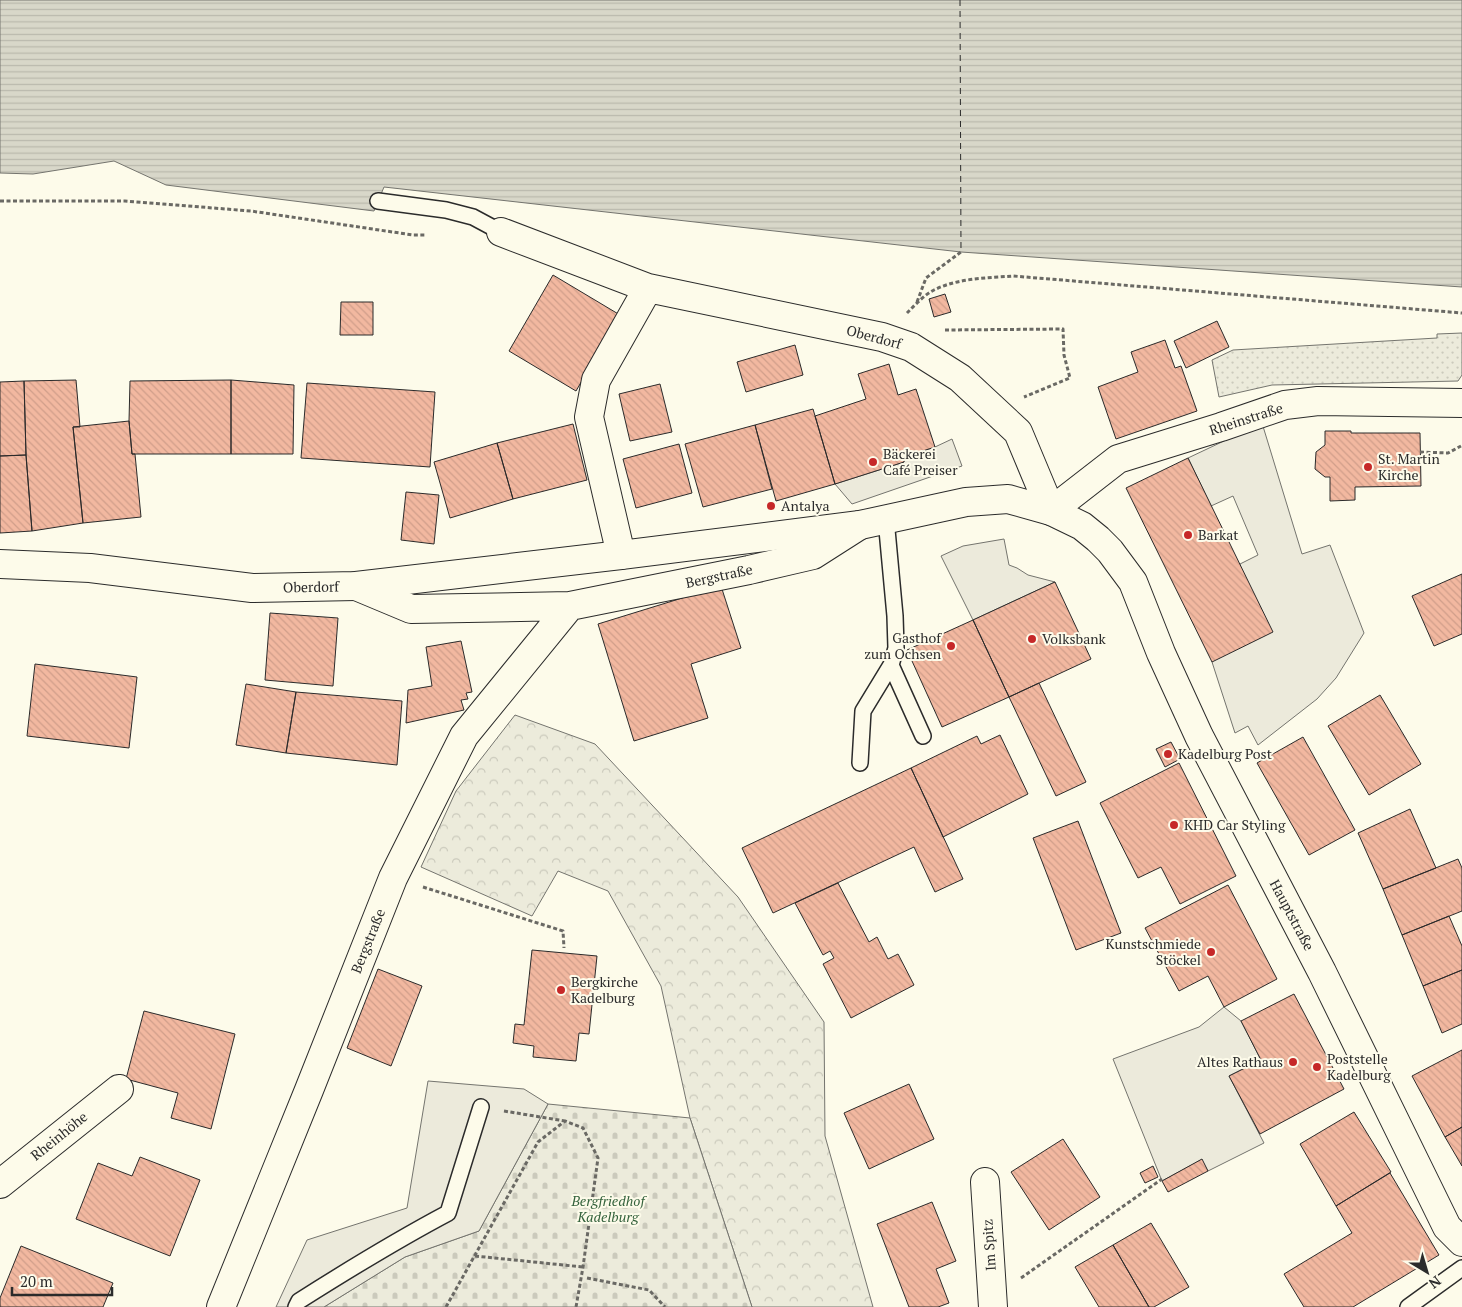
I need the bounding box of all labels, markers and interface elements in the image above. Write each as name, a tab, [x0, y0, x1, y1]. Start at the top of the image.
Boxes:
street label: Oberdorf	[845, 320, 905, 353]
street label: Rheinstraße	[1207, 398, 1285, 439]
place label: Bäckerei Café Preiser	[883, 444, 958, 479]
place label: St. Martin Kirche	[1378, 449, 1440, 484]
marker: Bäckerei Café Preiser	[867, 456, 879, 468]
marker: St. Martin Kirche	[1362, 461, 1374, 473]
place label: Antalya	[781, 496, 830, 515]
marker: Antalya	[765, 500, 777, 512]
place label: Barkat	[1198, 525, 1239, 544]
marker: Barkat	[1182, 529, 1194, 541]
street label: Bergstraße	[684, 559, 754, 592]
street label: Oberdorf	[283, 576, 340, 596]
place label: Gasthof zum Ochsen	[864, 628, 942, 663]
place label: Volksbank	[1042, 629, 1107, 648]
marker: Volksbank	[1026, 633, 1038, 645]
marker: Gasthof zum Ochsen	[945, 640, 957, 652]
place label: Kadelburg Post	[1178, 744, 1273, 763]
marker: Kadelburg Post	[1162, 748, 1174, 760]
place label: KHD Car Styling	[1184, 815, 1286, 834]
marker: KHD Car Styling	[1168, 819, 1180, 831]
street label: Hauptstraße	[1266, 876, 1319, 954]
street label: Bergstraße	[346, 906, 389, 976]
place label: Kunstschmiede Stöckel	[1105, 934, 1201, 969]
marker: Kunstschmiede Stöckel	[1205, 946, 1217, 958]
place label: Bergkirche Kadelburg	[571, 972, 638, 1007]
marker: Bergkirche Kadelburg	[555, 984, 567, 996]
place label: Poststelle Kadelburg	[1327, 1049, 1391, 1084]
place label: Altes Rathaus	[1197, 1052, 1283, 1071]
marker: Altes Rathaus	[1287, 1056, 1299, 1068]
marker: Poststelle Kadelburg	[1311, 1061, 1323, 1073]
street label: Rheinhöhe	[26, 1107, 91, 1164]
park label: Bergfriedhof Kadelburg	[570, 1191, 647, 1226]
street label: Im Spitz	[977, 1218, 1000, 1272]
north arrow	[1402, 1247, 1452, 1297]
scale bar	[12, 1264, 112, 1296]
text: 20 m	[20, 1271, 53, 1291]
text: N	[1425, 1272, 1445, 1294]

